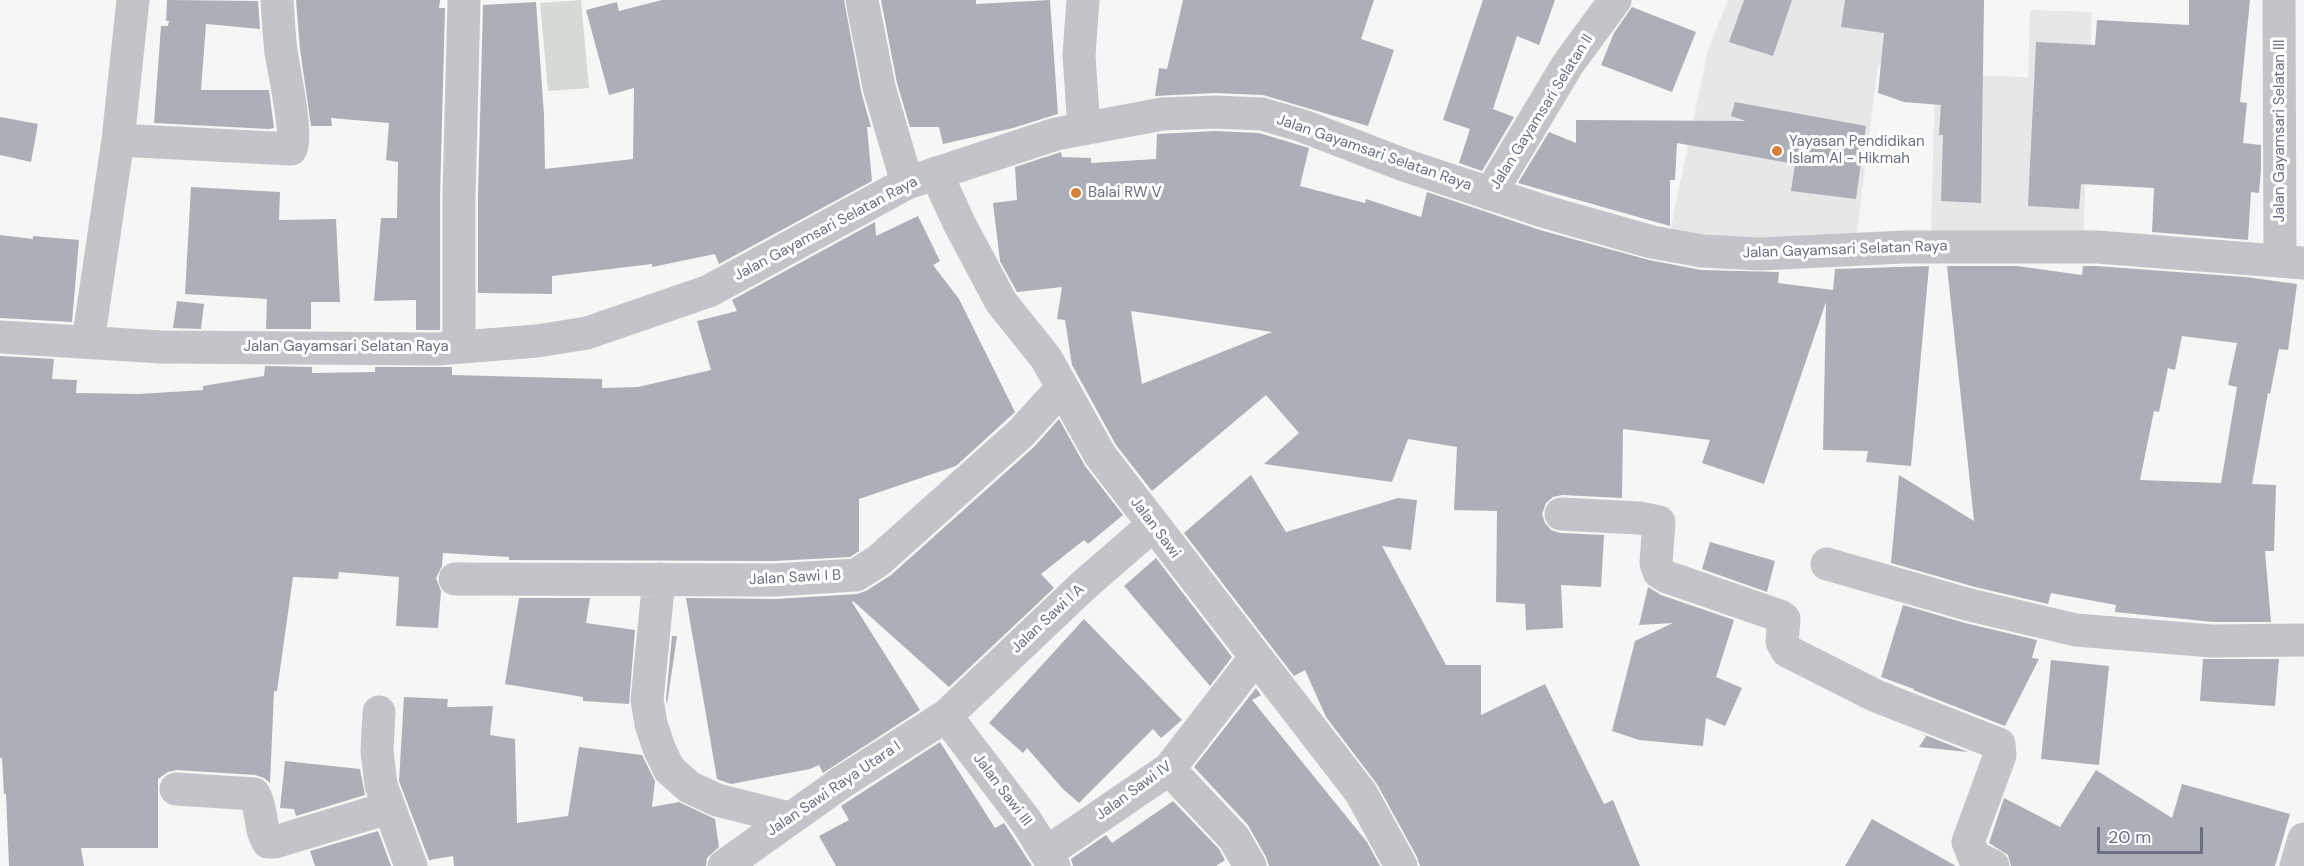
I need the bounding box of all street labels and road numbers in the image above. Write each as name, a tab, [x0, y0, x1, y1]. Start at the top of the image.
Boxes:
street label: Jalan Gayamsari Selatan II	[1487, 31, 1597, 193]
street label: Jalan Gayamsari Selatan III	[2271, 40, 2289, 222]
street label: Jalan Gayamsari Selatan Raya	[1274, 111, 1474, 195]
street label: Jalan Gayamsari Selatan Raya	[731, 173, 921, 285]
street label: Jalan Gayamsari Selatan Raya	[1742, 237, 1948, 263]
street label: Jalan Gayamsari Selatan Raya	[243, 338, 449, 356]
street label: Jalan Sawi	[1126, 494, 1184, 562]
street label: Jalan Sawi I B	[749, 567, 841, 589]
street label: Jalan Sawi I A	[1008, 581, 1088, 657]
street label: Jalan Sawi Raya Utara I	[764, 738, 904, 840]
street label: Jalan Sawi III	[969, 750, 1035, 830]
street label: Jalan Sawi IV	[1093, 758, 1175, 824]

